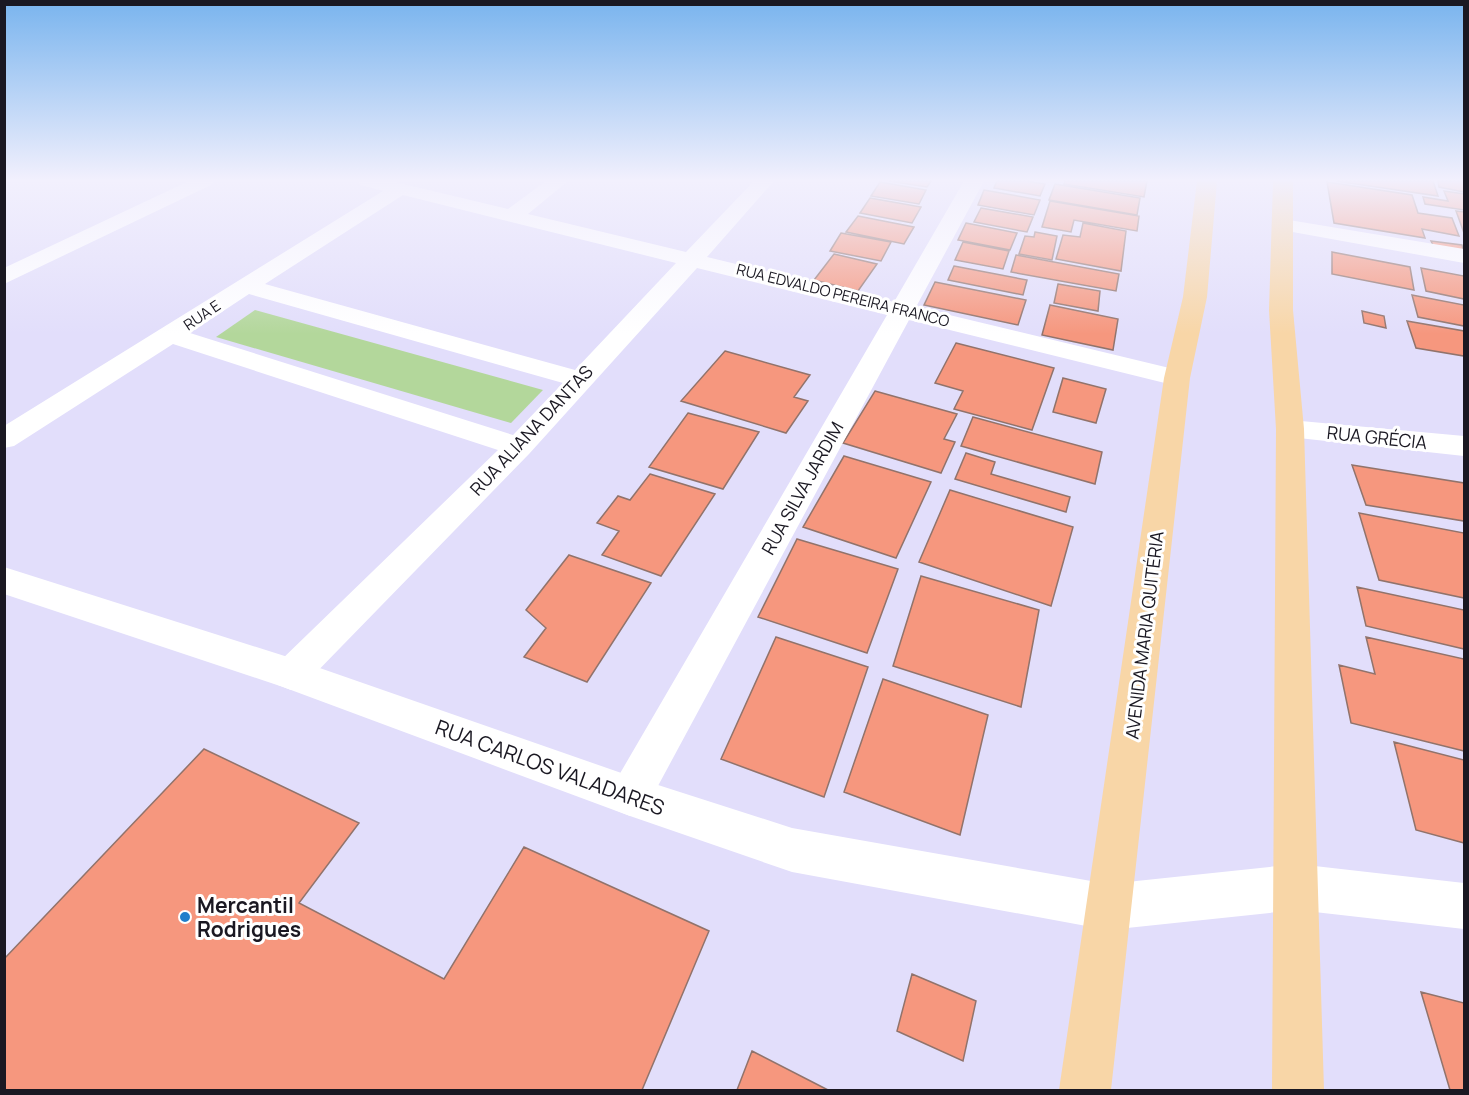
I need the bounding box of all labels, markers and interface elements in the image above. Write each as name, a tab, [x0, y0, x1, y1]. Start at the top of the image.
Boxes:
street label: RUA EDVALDO PEREIRA FRANCO	[734, 258, 952, 332]
street label: RUA E	[179, 295, 225, 335]
street label: RUA ALIANA DANTAS	[464, 360, 598, 500]
street label: RUA SILVA JARDIM	[756, 417, 848, 559]
street label: RUA GRÉCIA	[1326, 420, 1429, 454]
street label: AVENIDA MARIA QUITÉRIA	[1119, 529, 1169, 740]
street label: RUA CARLOS VALADARES	[432, 712, 668, 822]
place label: Mercantil Rodrigues	[197, 891, 301, 943]
marker: Mercantil Rodrigues	[178, 910, 192, 924]

